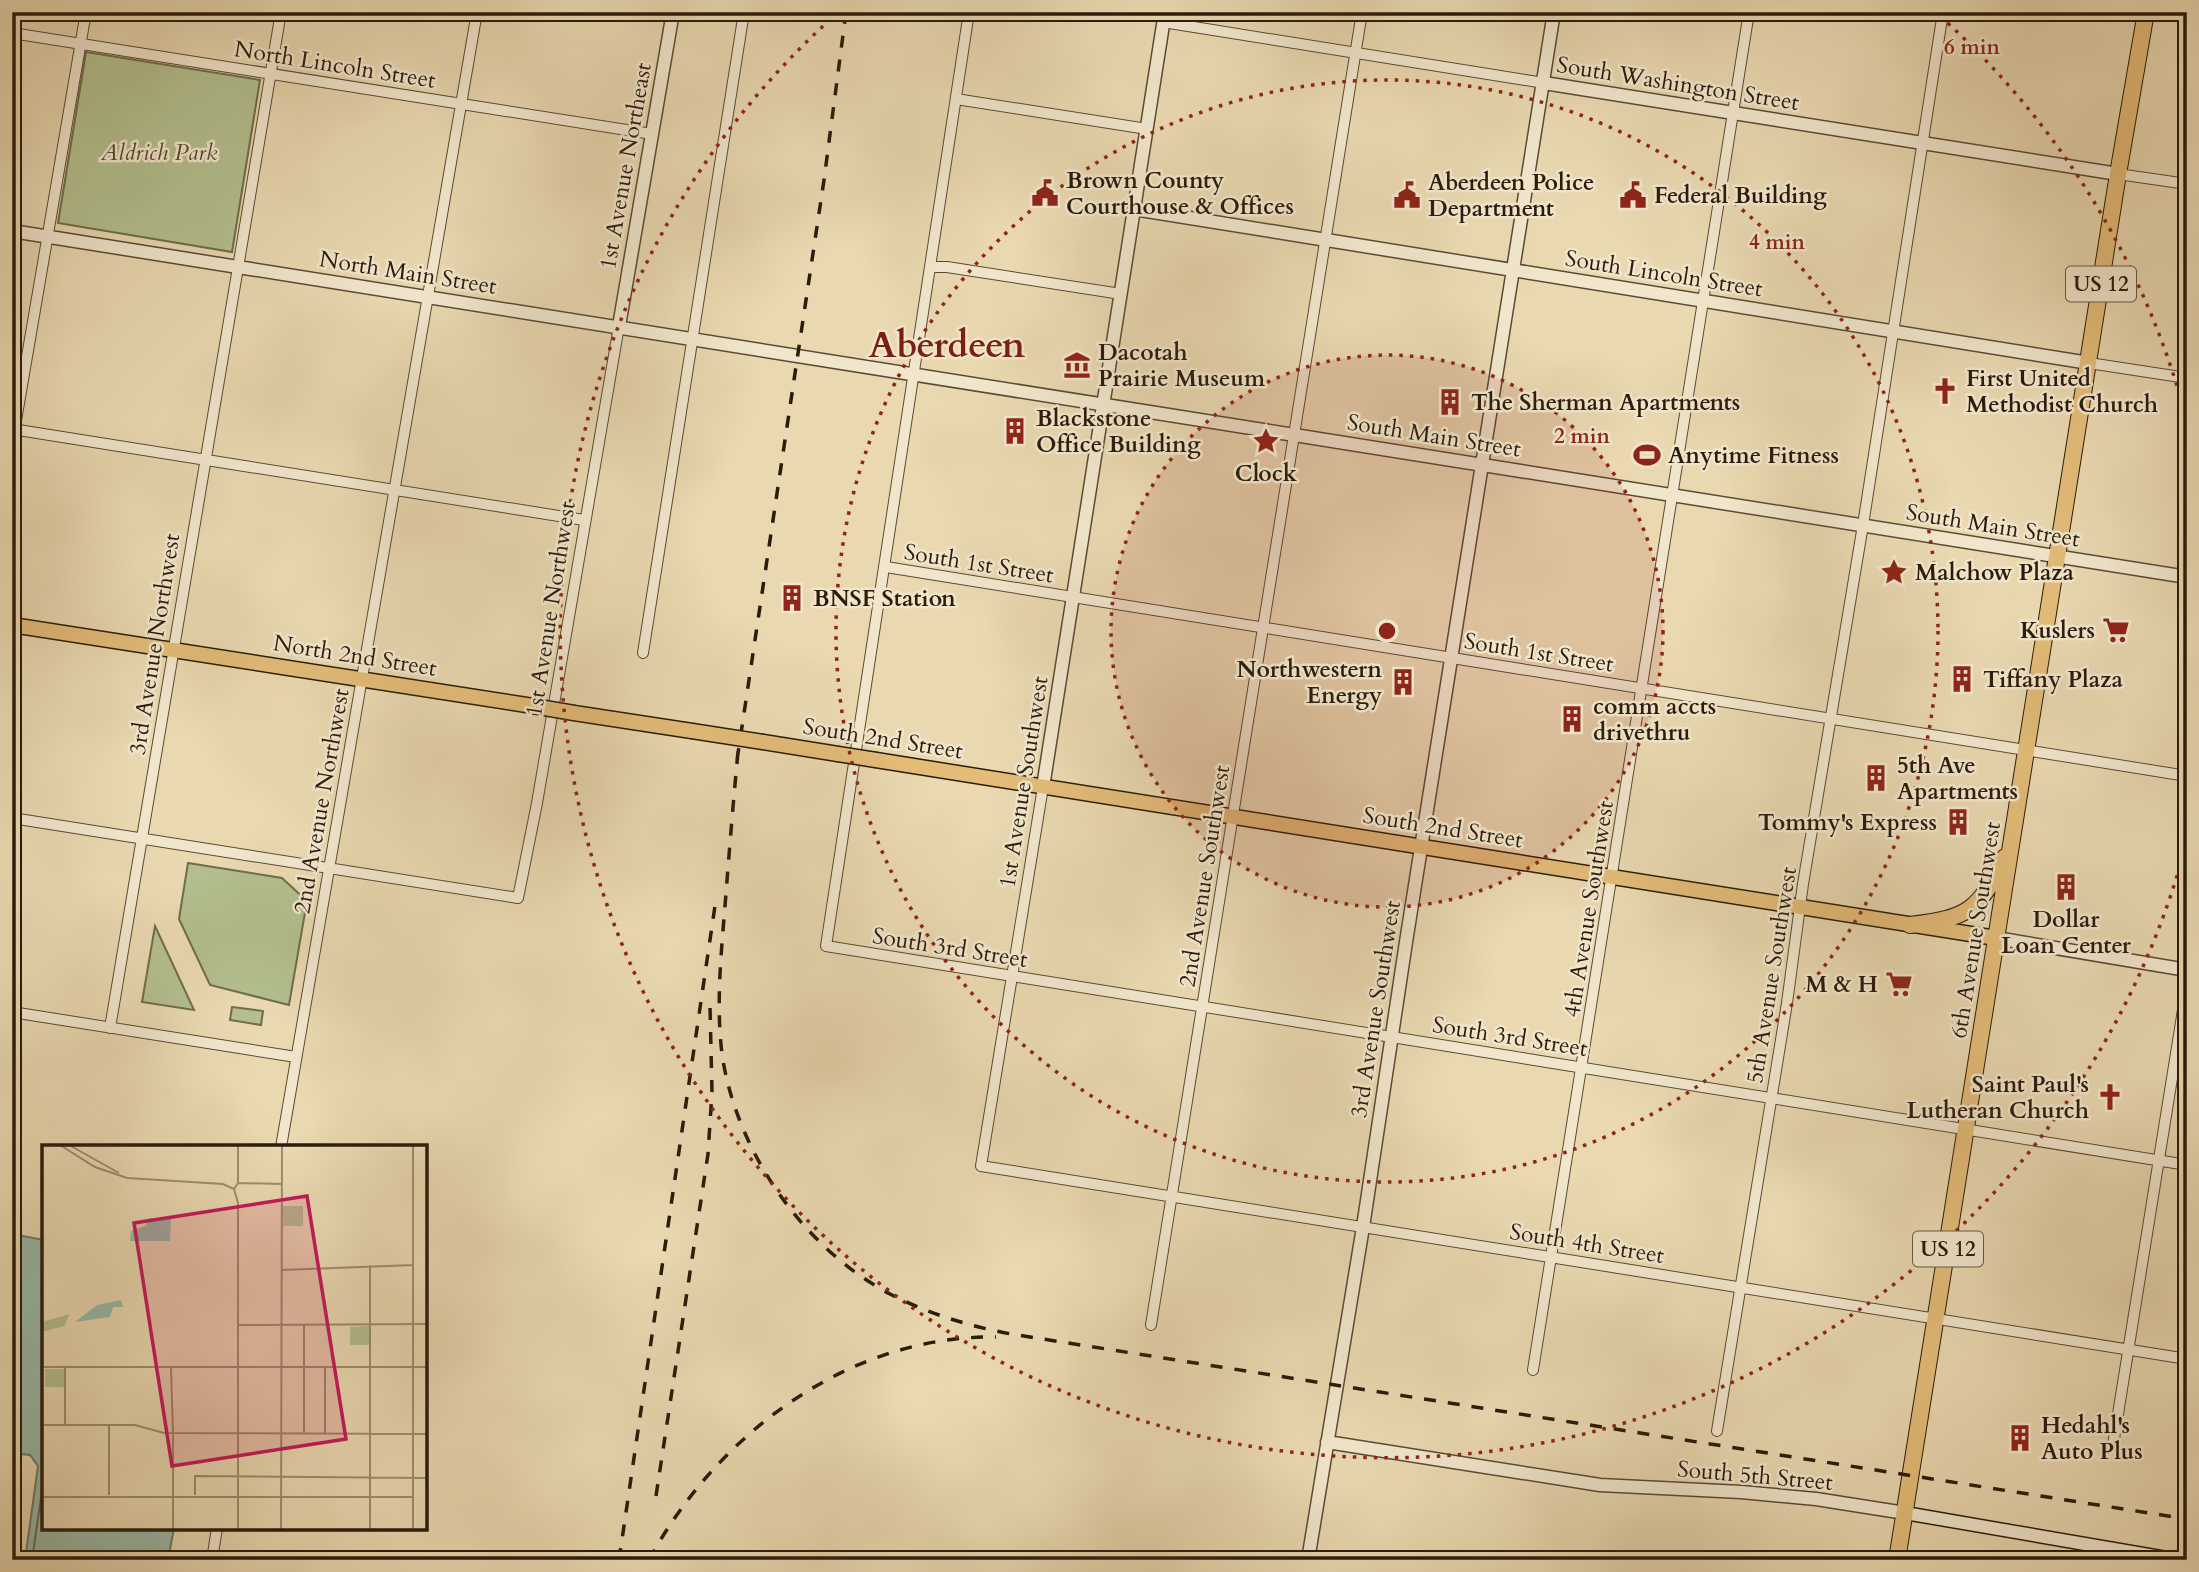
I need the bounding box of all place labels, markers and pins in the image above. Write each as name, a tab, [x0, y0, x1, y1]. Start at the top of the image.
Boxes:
place label: Brown County Courthouse & Offices	[1066, 165, 1294, 222]
place label: Aberdeen Police Department	[1428, 167, 1594, 224]
public building icon: Brown County Courthouse & Offices	[1030, 178, 1060, 208]
public building icon: Aberdeen Police Department	[1392, 180, 1422, 210]
public building icon: Federal Building	[1618, 180, 1648, 210]
place label: Federal Building	[1654, 180, 1827, 211]
place label: Dacotah Prairie Museum	[1098, 337, 1266, 394]
museum icon: Dacotah Prairie Museum	[1062, 350, 1092, 380]
place label: First United Methodist Church	[1966, 363, 2158, 420]
church icon: First United Methodist Church	[1930, 376, 1960, 406]
building icon: The Sherman Apartments	[1435, 387, 1465, 417]
place label: The Sherman Apartments	[1471, 387, 1740, 418]
place label: Blackstone Office Building	[1036, 403, 1201, 460]
building icon: Blackstone Office Building	[1000, 416, 1030, 446]
place icon: Clock	[1251, 426, 1281, 456]
sports icon: Anytime Fitness	[1632, 440, 1662, 470]
place label: Anytime Fitness	[1668, 440, 1839, 471]
place label: Clock	[1235, 458, 1298, 489]
place icon: Malchow Plaza	[1879, 557, 1909, 587]
place label: Malchow Plaza	[1915, 557, 2075, 588]
building icon: BNSF Station	[777, 583, 807, 613]
place label: BNSF Station	[813, 583, 956, 614]
place label: Kuslers	[2020, 615, 2095, 646]
supermarket icon: Kuslers	[2101, 615, 2131, 645]
centre of rings	[1375, 619, 1399, 643]
place label: Northwestern Energy	[1237, 654, 1382, 711]
building icon: Tiffany Plaza	[1947, 664, 1977, 694]
place label: Tiffany Plaza	[1983, 664, 2123, 695]
building icon: Northwestern Energy	[1388, 667, 1418, 697]
place label: comm accts drivethru	[1593, 691, 1716, 748]
building icon: comm accts drivethru	[1557, 704, 1587, 734]
place label: 5th Ave Apartments	[1897, 750, 2018, 807]
building icon: 5th Ave Apartments	[1861, 763, 1891, 793]
place label: Tommy's Express	[1758, 807, 1937, 838]
building icon: Tommy's Express	[1943, 807, 1973, 837]
building icon: Dollar Loan Center	[2051, 872, 2081, 902]
place label: Dollar Loan Center	[2001, 904, 2132, 961]
place label: M & H	[1805, 969, 1878, 1000]
supermarket icon: M & H	[1884, 969, 1914, 999]
place label: Saint Paul's Lutheran Church	[1906, 1069, 2089, 1126]
church icon: Saint Paul's Lutheran Church	[2095, 1082, 2125, 1112]
place label: Hedahl's Auto Plus	[2041, 1410, 2143, 1467]
building icon: Hedahl's Auto Plus	[2005, 1423, 2035, 1453]

